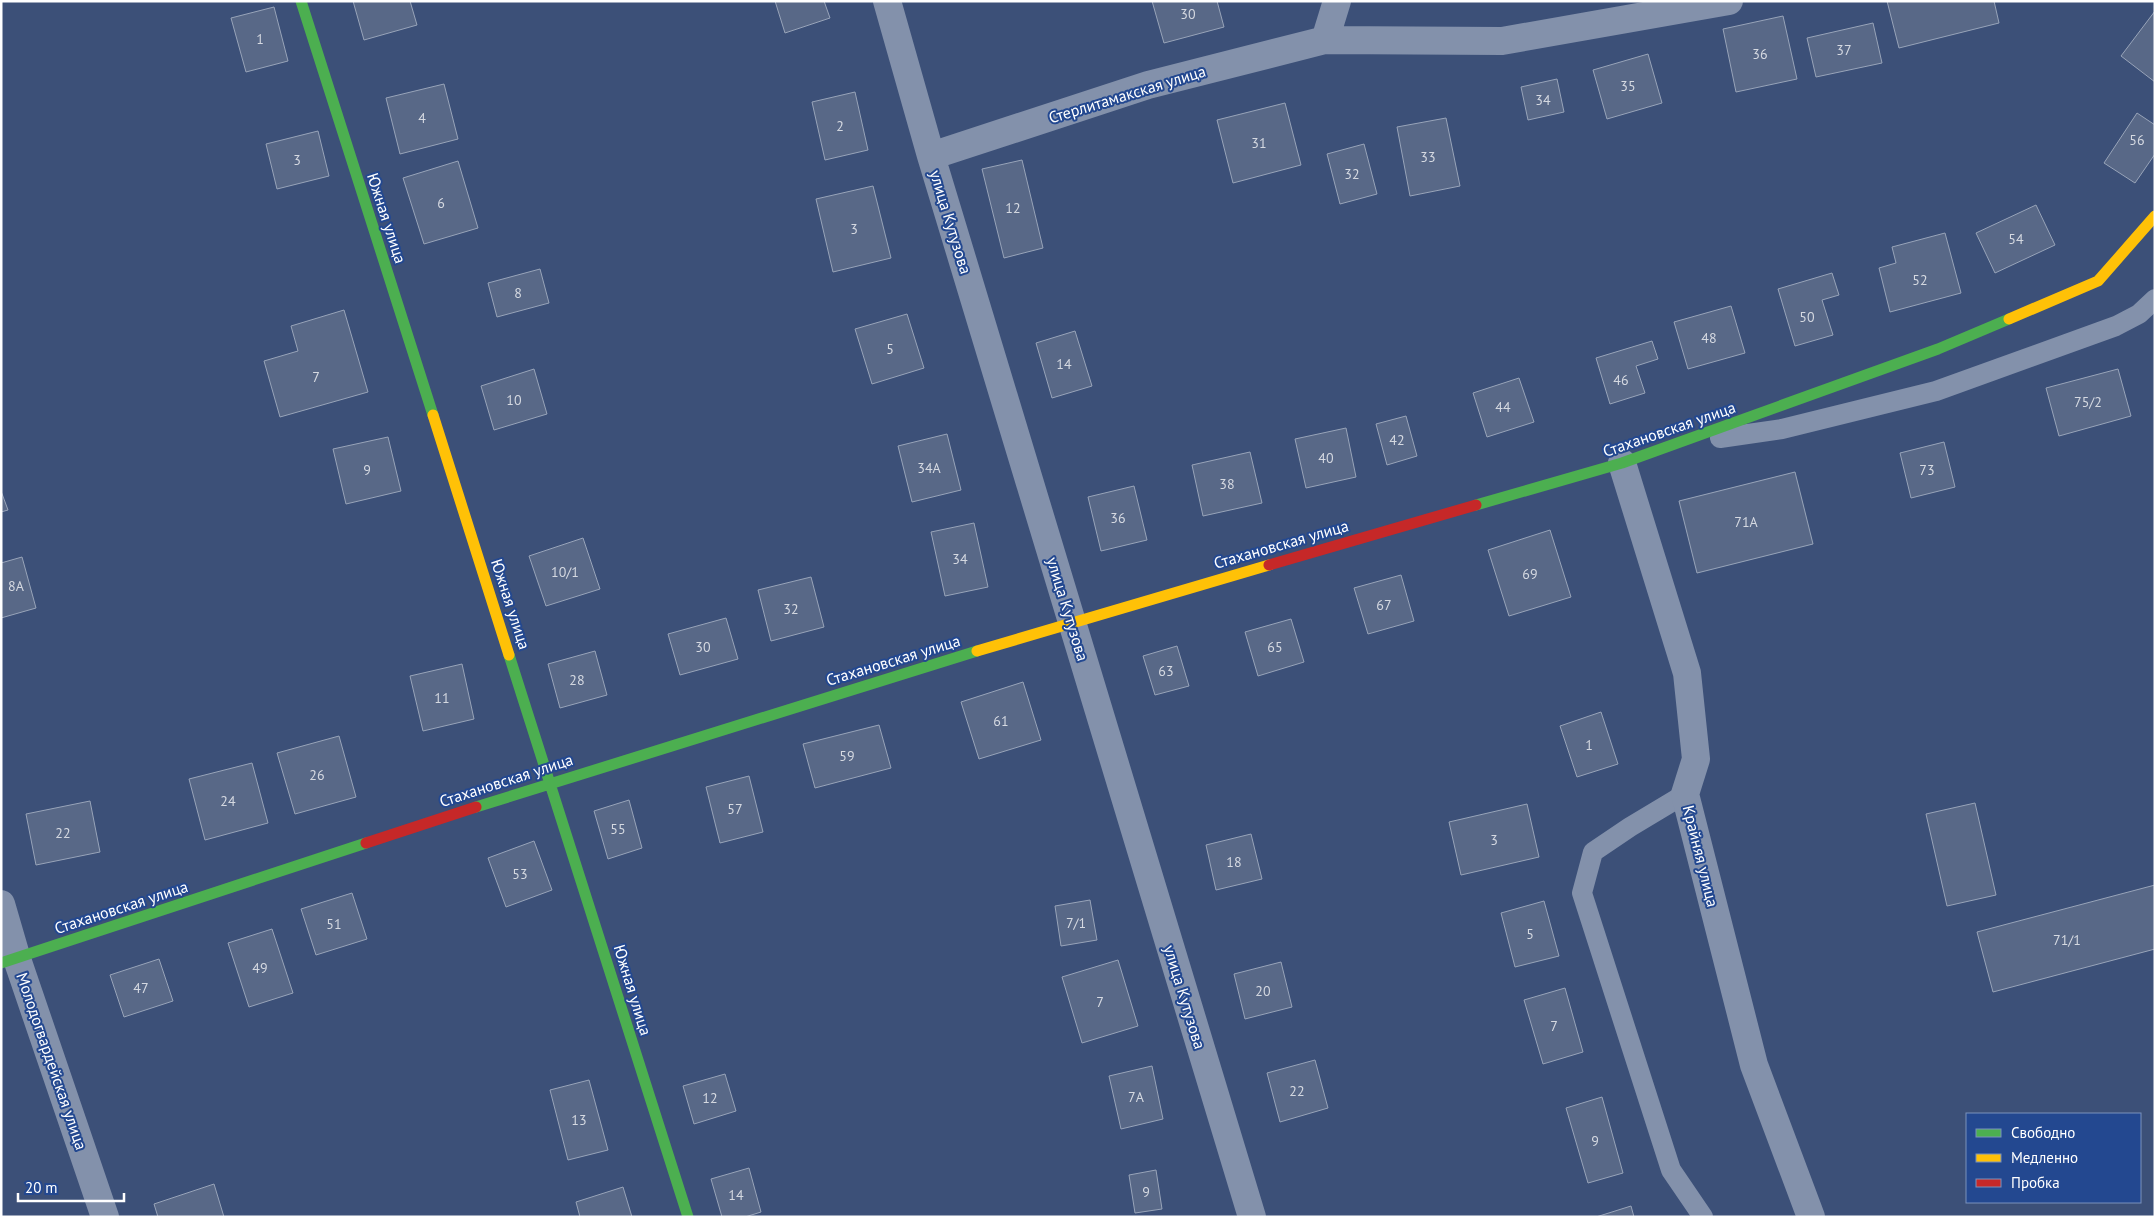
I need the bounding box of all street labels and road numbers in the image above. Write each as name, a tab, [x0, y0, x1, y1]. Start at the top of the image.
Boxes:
street label: Стерлитамакская улица	[1046, 61, 1208, 127]
street label: улица Кутузова	[926, 168, 976, 276]
street label: Южная улица	[363, 170, 411, 266]
street label: Стахановская улица	[1600, 397, 1738, 461]
street label: Стахановская улица	[1211, 515, 1351, 573]
street label: улица Кутузова	[1043, 555, 1093, 663]
street label: Южная улица	[487, 556, 535, 652]
street label: Стахановская улица	[824, 630, 962, 690]
street label: Стахановская улица	[437, 749, 575, 811]
street label: Крайняя улица	[1679, 803, 1723, 909]
street label: Стахановская улица	[52, 876, 190, 938]
street label: Южная улица	[610, 942, 656, 1038]
street label: улица Кутузова	[1160, 943, 1210, 1051]
street label: Молодогвардейская улица	[12, 970, 92, 1152]

